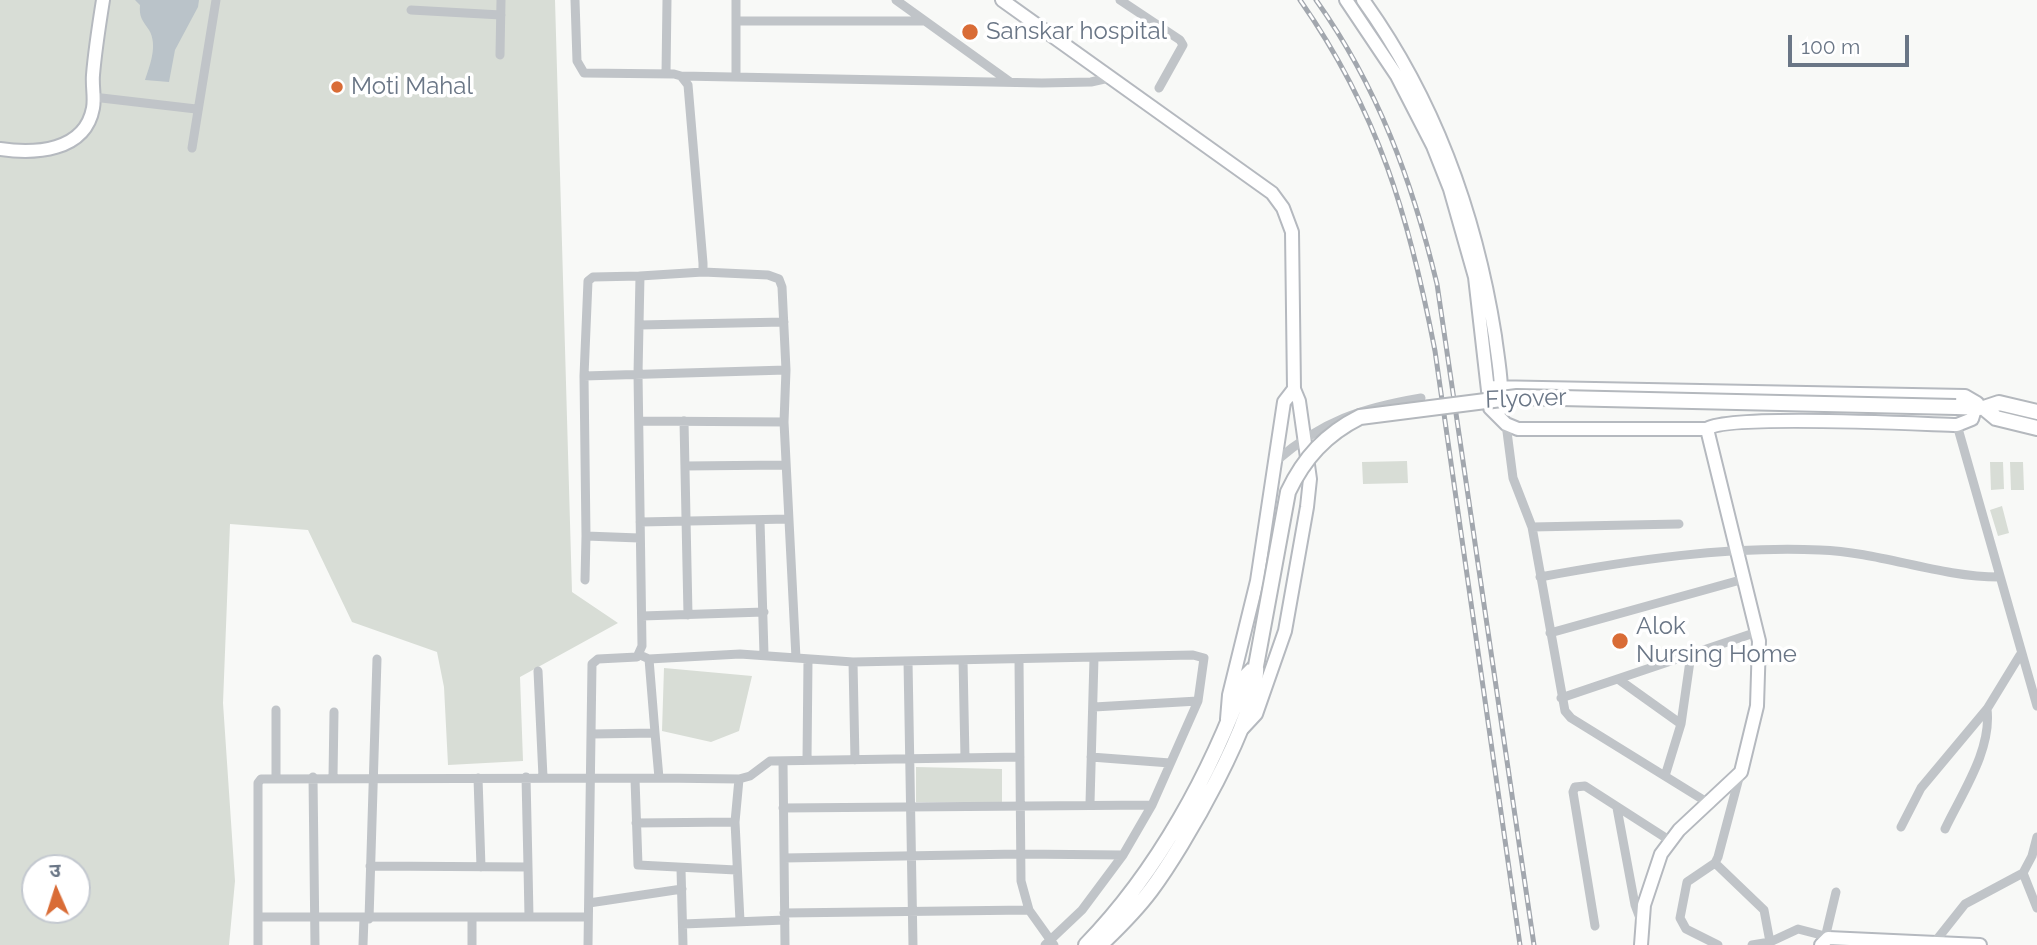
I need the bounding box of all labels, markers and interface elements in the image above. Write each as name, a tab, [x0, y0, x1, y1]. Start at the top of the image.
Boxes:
place label: Sanskar hospital	[986, 18, 1167, 46]
scale bar	[1792, 21, 1913, 65]
marker: Sanskar hospital	[960, 22, 980, 42]
text: 100 m	[1801, 34, 1860, 59]
place label: Moti Mahal	[351, 73, 473, 101]
marker: Moti Mahal	[329, 79, 345, 95]
street label: Flyover	[1485, 383, 1567, 415]
place label: Alok Nursing Home	[1636, 613, 1797, 669]
marker: Alok Nursing Home	[1610, 631, 1630, 651]
north arrow	[21, 854, 91, 924]
text: उ	[49, 859, 61, 881]

